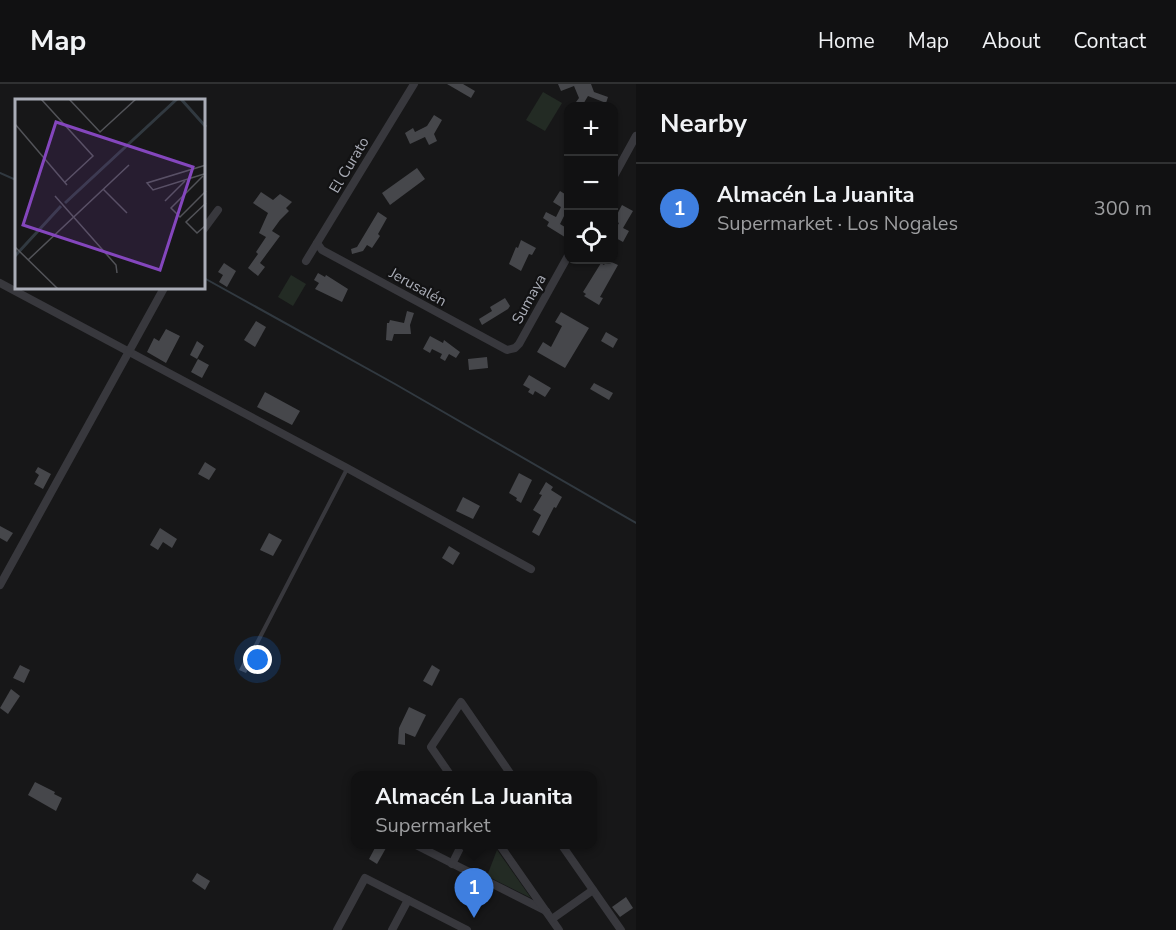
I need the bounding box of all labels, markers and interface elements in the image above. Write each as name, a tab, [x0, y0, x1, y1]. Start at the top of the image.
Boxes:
text: Map	[30, 22, 86, 60]
text: Home	[818, 27, 875, 55]
text: Map	[908, 27, 949, 55]
text: About	[982, 27, 1040, 55]
text: Contact	[1073, 27, 1146, 55]
inset map	[15, 99, 206, 290]
map controls	[564, 102, 618, 264]
button: +	[564, 102, 618, 156]
text: Nearby	[660, 106, 747, 141]
street label: El Curato	[324, 133, 374, 197]
button: −	[564, 156, 618, 210]
text: Almacén La Juanita	[717, 180, 915, 210]
text: 1	[674, 195, 686, 222]
text: 300 m	[1094, 195, 1152, 222]
button: locate	[564, 210, 618, 264]
text: Supermarket · Los Nogales	[717, 210, 958, 237]
street label: Jerusalén	[385, 263, 450, 311]
street label: Sumaya	[507, 271, 551, 327]
your location	[243, 645, 272, 674]
popup	[351, 771, 597, 849]
text: Almacén La Juanita	[375, 782, 573, 812]
text: Supermarket	[375, 812, 491, 839]
pin: 1	[454, 868, 494, 918]

